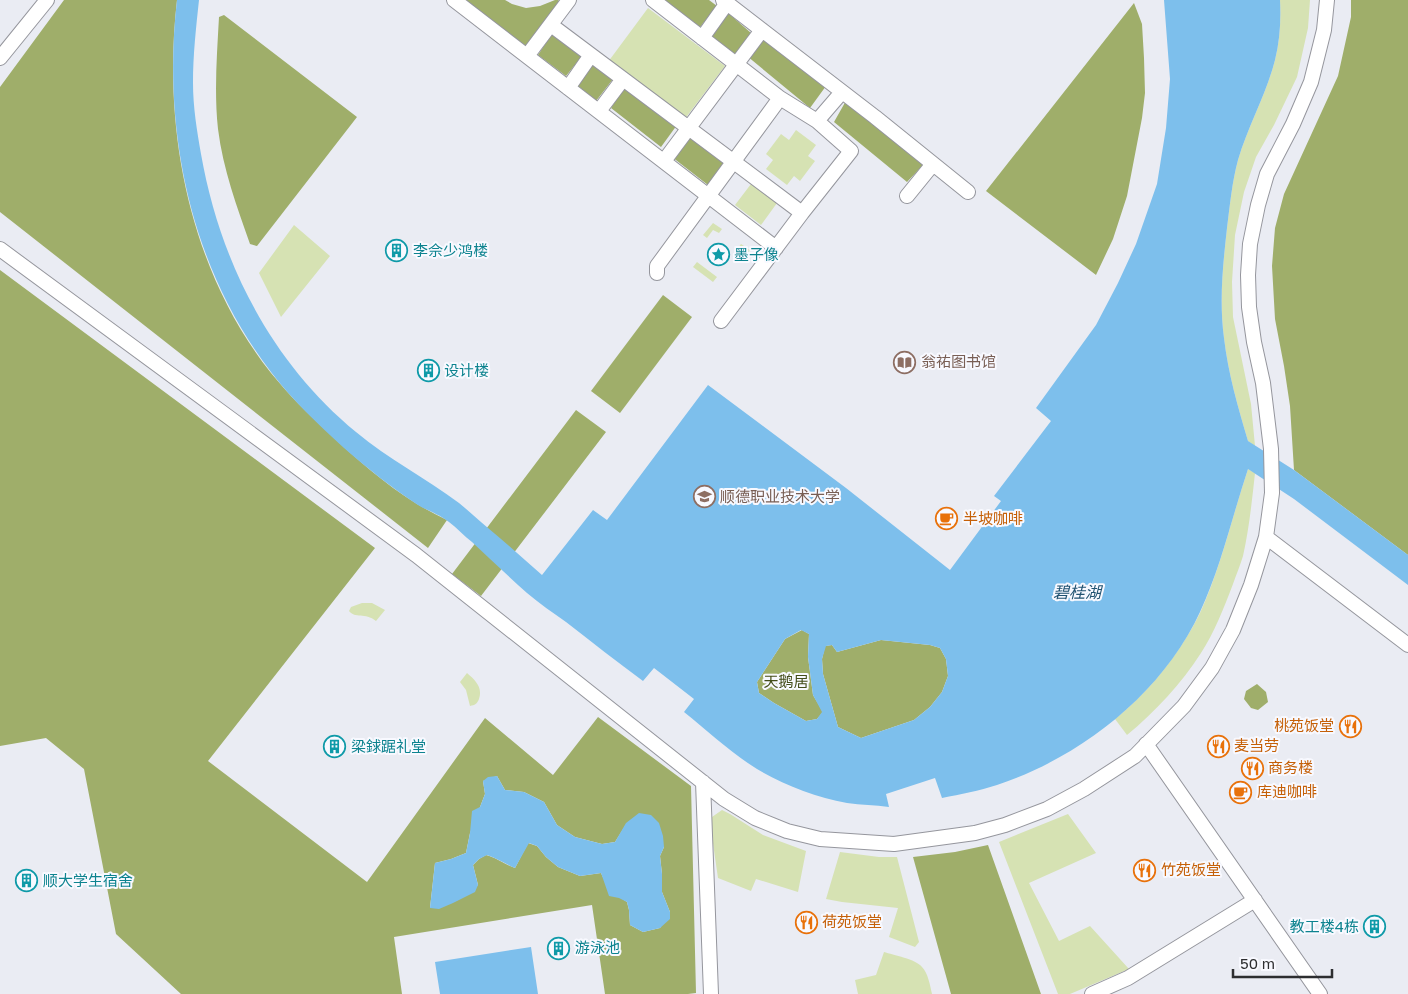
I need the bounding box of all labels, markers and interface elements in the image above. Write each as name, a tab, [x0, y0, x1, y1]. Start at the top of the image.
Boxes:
building icon: 李佘少鸿楼	[385, 239, 409, 263]
place label: 李佘少鸿楼	[413, 241, 488, 259]
place icon: 墨子像	[706, 243, 730, 267]
place label: 墨子像	[734, 245, 779, 263]
library icon: 翁祐图书馆	[893, 350, 917, 374]
place label: 翁祐图书馆	[921, 352, 996, 370]
building icon: 设计楼	[416, 359, 440, 383]
place label: 设计楼	[444, 361, 489, 379]
school or university icon: 顺德职业技术大学	[692, 485, 716, 509]
place label: 顺德职业技术大学	[720, 487, 840, 505]
cafe icon: 半坡咖啡	[935, 507, 959, 531]
place label: 半坡咖啡	[963, 509, 1023, 527]
water label: 碧桂湖	[1053, 582, 1104, 602]
park label: 天鹅居	[763, 672, 809, 690]
restaurant icon: 桃苑饭堂	[1338, 714, 1362, 738]
place label: 桃苑饭堂	[1274, 716, 1334, 734]
restaurant icon: 麦当劳	[1206, 734, 1230, 758]
building icon: 梁銶踞礼堂	[323, 735, 347, 759]
place label: 麦当劳	[1234, 736, 1279, 754]
place label: 梁銶踞礼堂	[351, 737, 426, 755]
restaurant icon: 商务楼	[1240, 756, 1264, 780]
place label: 商务楼	[1268, 758, 1313, 776]
cafe icon: 库迪咖啡	[1229, 780, 1253, 804]
place label: 库迪咖啡	[1257, 782, 1317, 800]
restaurant icon: 竹苑饭堂	[1133, 858, 1157, 882]
place label: 竹苑饭堂	[1161, 860, 1221, 878]
building icon: 顺大学生宿舍	[15, 869, 39, 893]
place label: 顺大学生宿舍	[43, 871, 133, 889]
restaurant icon: 荷苑饭堂	[794, 910, 818, 934]
place label: 荷苑饭堂	[822, 912, 882, 930]
building icon: 教工楼4栋	[1363, 915, 1387, 939]
place label: 教工楼4栋	[1290, 917, 1359, 935]
building icon: 游泳池	[547, 936, 571, 960]
place label: 游泳池	[575, 938, 620, 956]
scale bar	[1233, 946, 1332, 978]
text: 50 m	[1240, 954, 1275, 972]

